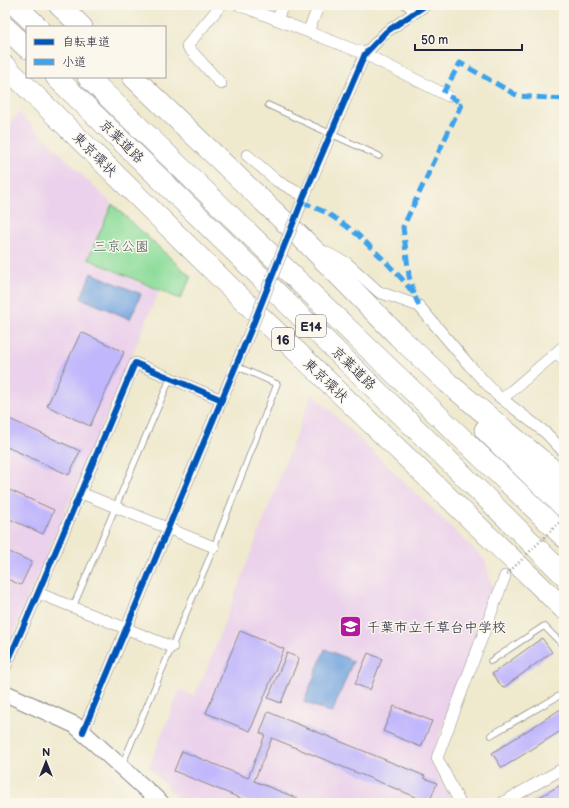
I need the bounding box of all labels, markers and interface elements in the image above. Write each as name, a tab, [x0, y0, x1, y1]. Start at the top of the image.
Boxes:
legend	[26, 26, 166, 78]
scale bar	[415, 26, 522, 52]
text: 50 m	[421, 33, 448, 48]
text: 自転車道	[62, 35, 110, 50]
text: 小道	[62, 55, 86, 70]
street label: 京葉道路	[96, 116, 148, 167]
street label: 東京環状	[69, 129, 120, 180]
park label: 三京公園	[93, 238, 149, 255]
road number: E14	[296, 315, 326, 337]
road number: 16	[272, 328, 294, 350]
street label: 京葉道路	[328, 343, 380, 394]
street label: 東京環状	[300, 355, 352, 406]
school or university icon: 千葉市立千草台中学校	[338, 614, 364, 640]
place label: 千葉市立千草台中学校	[366, 619, 506, 636]
north arrow	[26, 742, 66, 782]
text: N	[42, 746, 50, 759]

